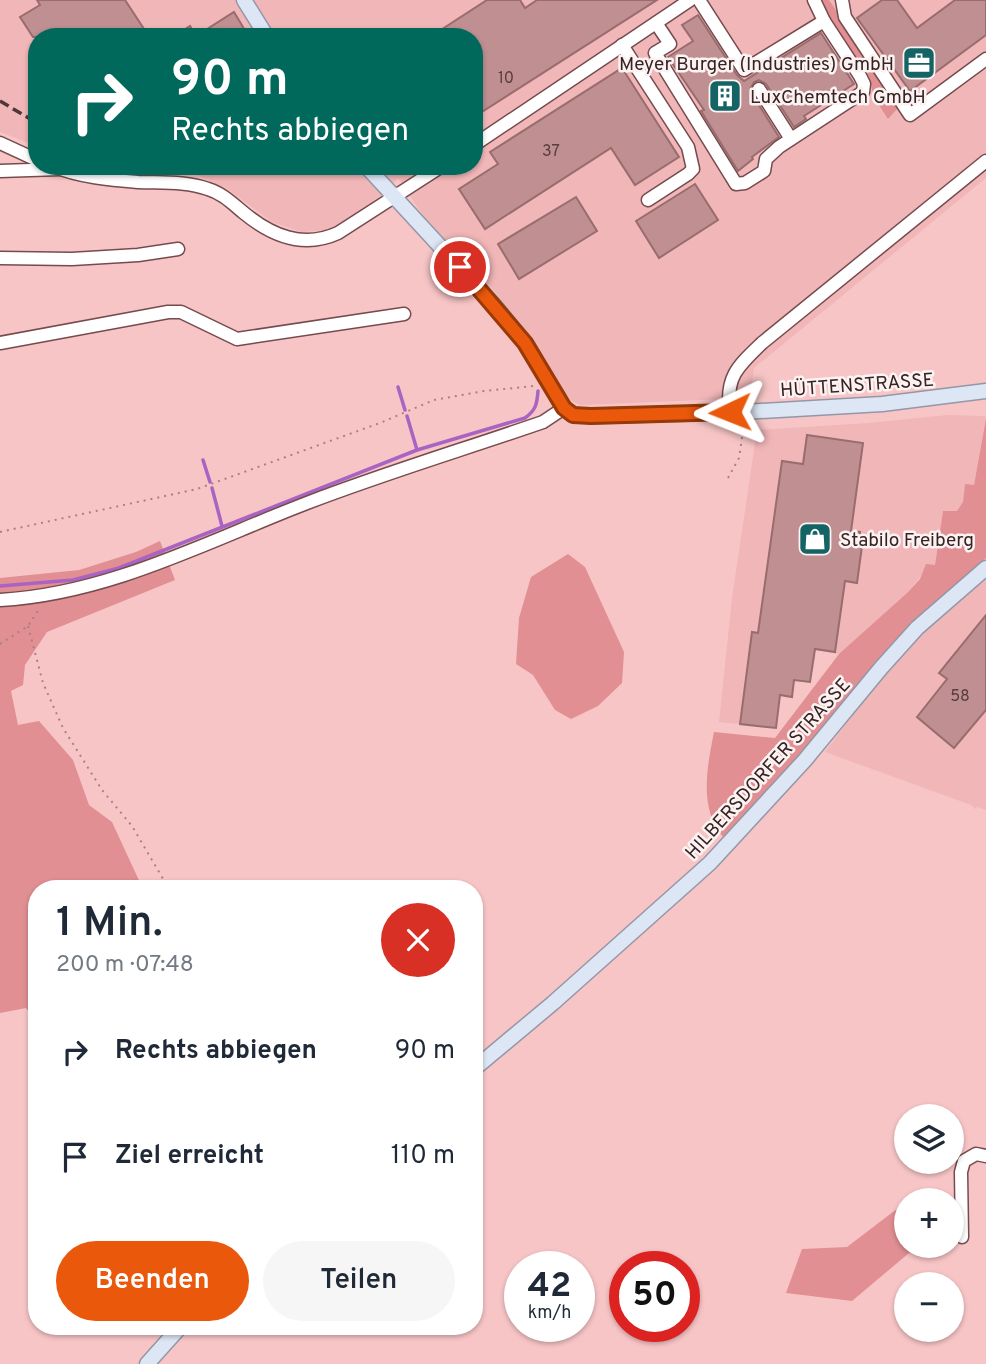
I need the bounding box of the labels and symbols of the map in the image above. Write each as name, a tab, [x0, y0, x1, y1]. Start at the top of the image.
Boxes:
office icon: Meyer Burger (Industries) GmbH	[900, 44, 938, 82]
place label: Meyer Burger (Industries) GmbH	[619, 53, 894, 77]
house number: 10	[498, 69, 514, 89]
building icon: LuxChemtech GmbH	[706, 77, 744, 115]
place label: LuxChemtech GmbH	[750, 86, 926, 110]
house number: 37	[542, 142, 560, 162]
pin	[430, 237, 490, 297]
street label: HÜTTENSTRASSE	[779, 368, 935, 403]
position arrow	[693, 375, 767, 449]
shop icon: Stabilo Freiberg	[796, 520, 834, 558]
place label: Stabilo Freiberg	[840, 529, 974, 553]
street label: HILBERSDORFER STRASSE	[681, 674, 856, 865]
house number: 58	[950, 687, 970, 707]
speed limit sign: 50	[609, 1251, 700, 1342]

